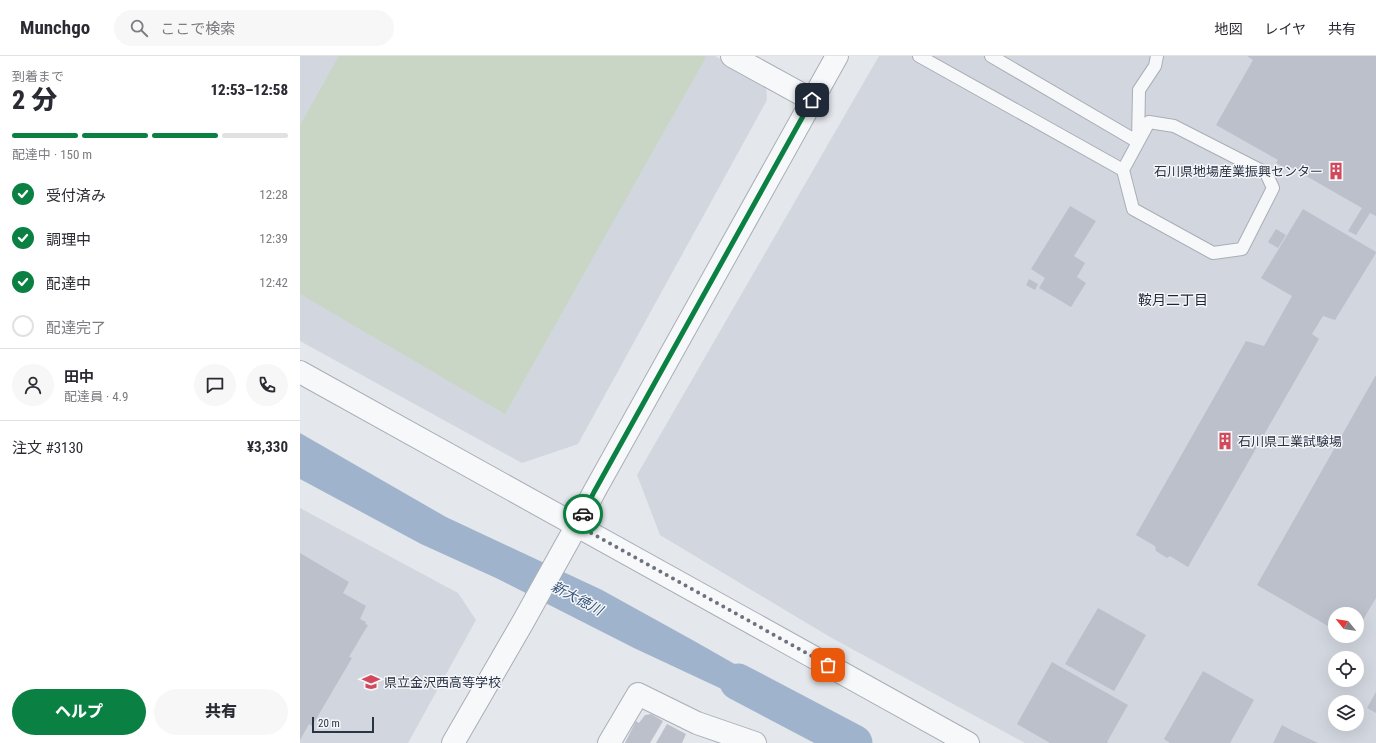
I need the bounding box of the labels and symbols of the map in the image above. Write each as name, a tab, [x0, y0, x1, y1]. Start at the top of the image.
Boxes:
pin	[795, 83, 829, 117]
building icon: 石川県地場産業振興センター	[1326, 161, 1346, 181]
place label: 石川県地場産業振興センター	[1154, 164, 1323, 179]
district label: 鞍月二丁目	[1138, 292, 1208, 308]
building icon: 石川県工業試験場	[1215, 431, 1235, 451]
place label: 石川県工業試験場	[1238, 434, 1342, 449]
courier	[563, 494, 603, 534]
water label: 新大徳川	[549, 578, 607, 619]
north arrow	[1328, 607, 1364, 643]
pin	[811, 648, 845, 682]
school or university icon: 県立金沢西高等学校	[361, 672, 381, 692]
place label: 県立金沢西高等学校	[384, 675, 501, 690]
scale bar	[312, 715, 374, 734]

